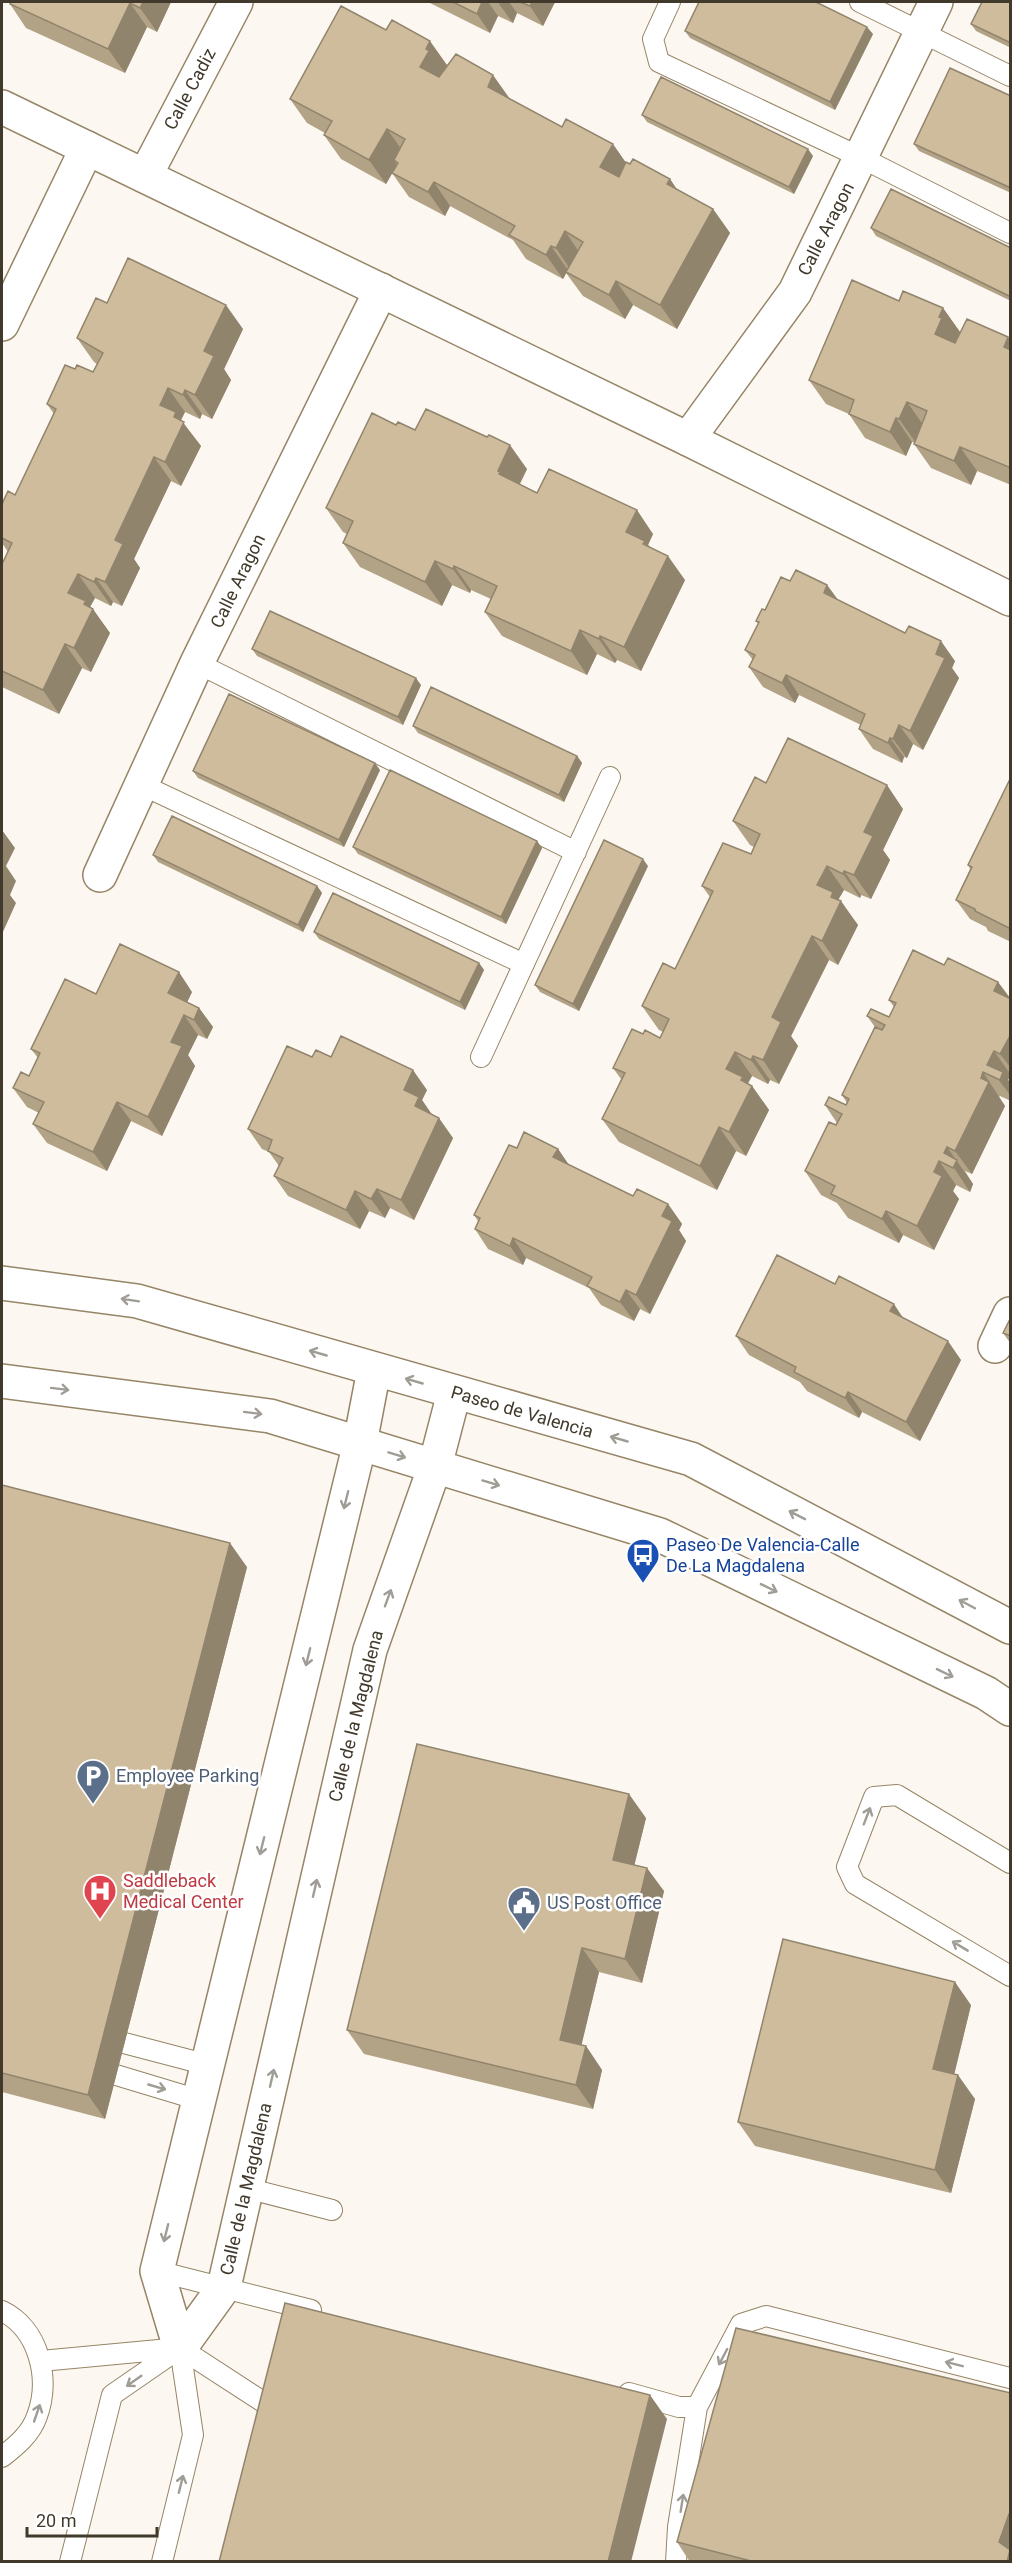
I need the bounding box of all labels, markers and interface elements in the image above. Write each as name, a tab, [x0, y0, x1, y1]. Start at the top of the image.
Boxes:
street label: Calle Cadiz	[159, 44, 220, 133]
street label: Calle Aragon	[793, 179, 858, 279]
street label: Calle Aragon	[206, 530, 269, 631]
one-way arrow	[121, 1295, 141, 1306]
one-way arrow	[309, 1347, 328, 1358]
one-way arrow	[405, 1375, 424, 1387]
street label: Paseo de Valencia	[449, 1381, 596, 1442]
one-way arrow	[49, 1383, 69, 1394]
one-way arrow	[243, 1408, 262, 1419]
one-way arrow	[610, 1433, 629, 1444]
one-way arrow	[387, 1450, 406, 1461]
one-way arrow	[481, 1478, 500, 1489]
one-way arrow	[340, 1490, 352, 1509]
one-way arrow	[789, 1508, 807, 1520]
place label: Paseo De Valencia-Calle De La Magdalena	[666, 1534, 860, 1576]
bus stop icon: Paseo De Valencia-Calle De La Magdalena	[625, 1537, 661, 1584]
one-way arrow	[760, 1583, 778, 1594]
one-way arrow	[384, 1589, 395, 1608]
one-way arrow	[959, 1598, 976, 1610]
street label: Calle de la Magdalena	[324, 1628, 387, 1804]
one-way arrow	[301, 1647, 313, 1666]
one-way arrow	[935, 1667, 953, 1679]
parking icon: Employee Parking	[75, 1758, 111, 1805]
place label: Employee Parking	[116, 1765, 259, 1786]
one-way arrow	[862, 1807, 873, 1826]
one-way arrow	[255, 1836, 267, 1855]
place label: Saddleback Medical Center	[123, 1870, 244, 1912]
hospital icon: Saddleback Medical Center	[82, 1873, 118, 1920]
one-way arrow	[310, 1879, 321, 1898]
public building icon: US Post Office	[506, 1885, 542, 1932]
place label: US Post Office	[547, 1892, 662, 1913]
one-way arrow	[952, 1940, 969, 1952]
one-way arrow	[266, 2069, 278, 2088]
one-way arrow	[147, 2082, 166, 2093]
street label: Calle de la Magdalena	[215, 2101, 276, 2277]
one-way arrow	[160, 2223, 172, 2242]
one-way arrow	[717, 2348, 728, 2366]
one-way arrow	[945, 2357, 964, 2369]
one-way arrow	[126, 2375, 142, 2387]
one-way arrow	[32, 2403, 43, 2422]
one-way arrow	[176, 2475, 188, 2494]
one-way arrow	[677, 2494, 688, 2514]
scale bar	[27, 2500, 158, 2538]
text: 20 m	[36, 2510, 76, 2531]

